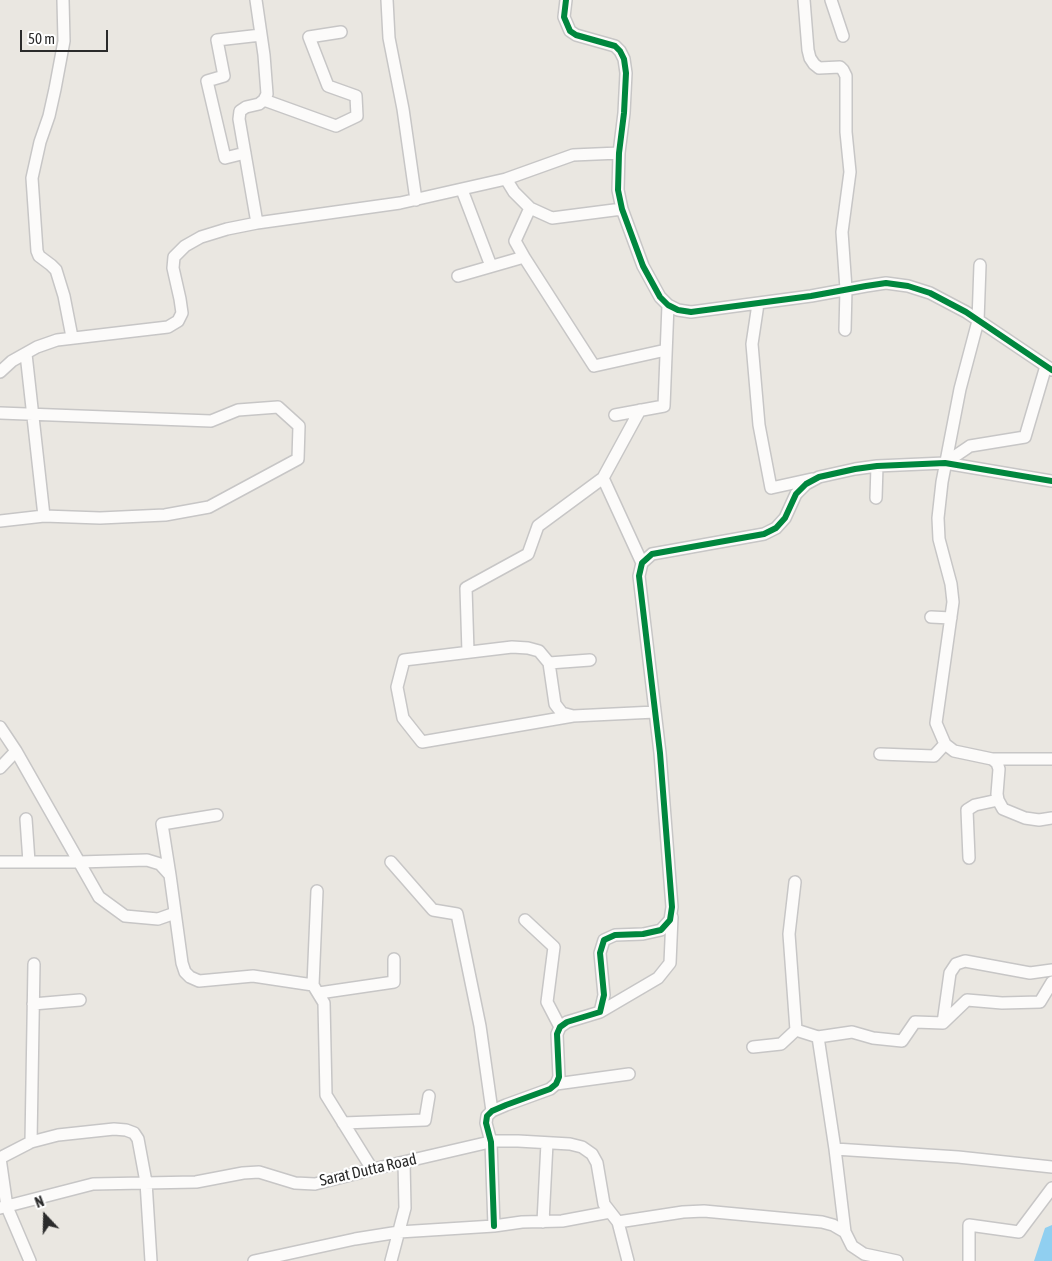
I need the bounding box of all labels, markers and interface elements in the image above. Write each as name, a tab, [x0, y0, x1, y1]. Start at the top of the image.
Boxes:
scale bar	[22, 20, 110, 52]
text: 50 m	[28, 30, 55, 47]
street label: Sarat Dutta Road	[318, 1150, 418, 1190]
north arrow	[20, 1191, 70, 1241]
text: N	[33, 1193, 46, 1211]

